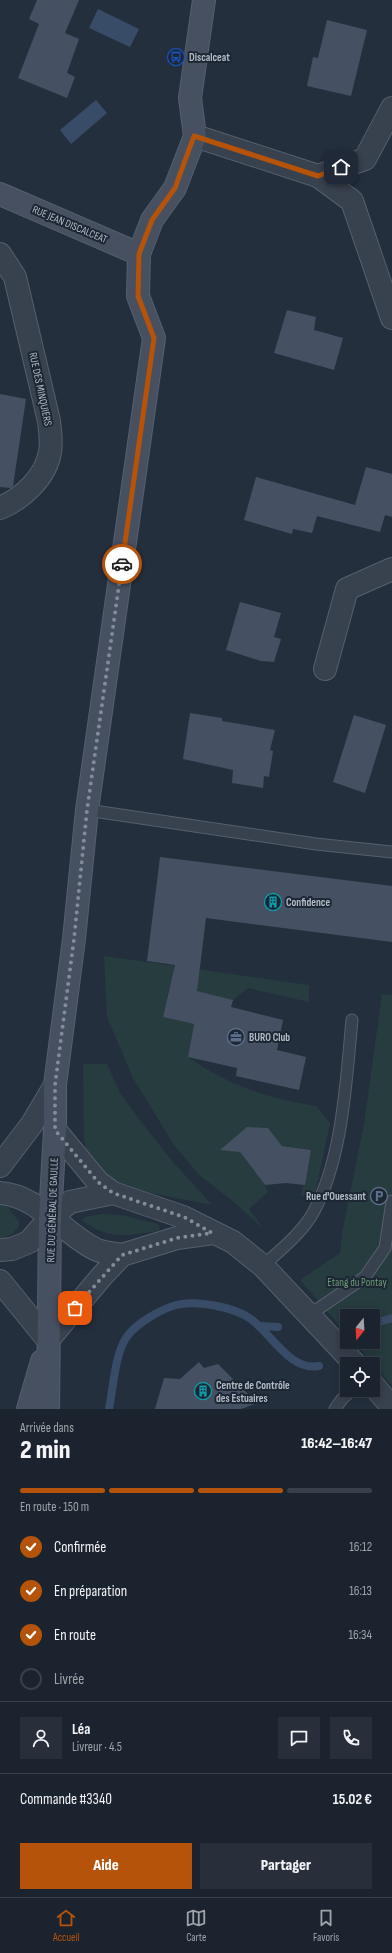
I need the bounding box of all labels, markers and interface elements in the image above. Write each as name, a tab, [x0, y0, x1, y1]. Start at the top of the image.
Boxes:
bus stop icon: Discalceat	[166, 47, 186, 67]
place label: Discalceat	[189, 51, 230, 64]
pin	[324, 150, 358, 184]
icon: home	[330, 156, 352, 178]
street label: RUE JEAN DISCALCEAT	[30, 203, 110, 246]
street label: RUE DES MINQUIERS	[26, 351, 55, 427]
courier	[102, 544, 142, 584]
icon: car	[111, 553, 133, 575]
building icon: Confidence	[263, 892, 283, 912]
place label: Confidence	[286, 896, 330, 909]
office icon: BURO Club	[226, 1027, 246, 1047]
place label: BURO Club	[249, 1031, 290, 1044]
street label: RUE DU GÉNÉRAL DE GAULLE	[44, 1157, 61, 1263]
parking icon: Rue d'Ouessant	[369, 1186, 389, 1206]
place label: Rue d'Ouessant	[306, 1190, 366, 1203]
park label: Etang du Pontay	[327, 1276, 388, 1289]
pin	[58, 1291, 92, 1325]
icon: bag	[64, 1297, 86, 1319]
north arrow	[340, 1309, 380, 1349]
map controls	[340, 1309, 380, 1397]
button: locate	[340, 1357, 380, 1397]
place label: Centre de Contrôle des Estuaires	[216, 1379, 290, 1405]
building icon: Centre de Contrôle des Estuaires	[193, 1381, 213, 1401]
text: Arrivée dans	[20, 1420, 74, 1436]
text: 16:42–16:47	[301, 1434, 372, 1453]
text: 2 min	[20, 1435, 70, 1466]
text: En route · 150 m	[20, 1499, 89, 1515]
icon: check	[20, 1536, 42, 1558]
text: Confirmée	[54, 1538, 106, 1557]
text: 16:12	[349, 1539, 372, 1555]
icon: check	[20, 1580, 42, 1602]
text: En préparation	[54, 1582, 127, 1601]
text: 16:13	[349, 1583, 372, 1599]
icon: check	[20, 1624, 42, 1646]
text: En route	[54, 1626, 96, 1645]
text: 16:34	[348, 1627, 372, 1643]
text: Livrée	[54, 1670, 84, 1689]
button: person	[20, 1717, 62, 1759]
button: chat	[278, 1717, 320, 1759]
button: phone	[330, 1717, 372, 1759]
text: Léa	[72, 1720, 90, 1739]
text: Livreur · 4.5	[72, 1739, 122, 1755]
text: Commande #3340	[20, 1790, 112, 1809]
text: 15.02 €	[333, 1790, 372, 1809]
button: Aide	[20, 1843, 192, 1889]
button: Partager	[200, 1843, 372, 1889]
tab: Accueil	[53, 1907, 80, 1944]
tab: Carte	[185, 1907, 207, 1944]
tab: Favoris	[313, 1907, 339, 1944]

